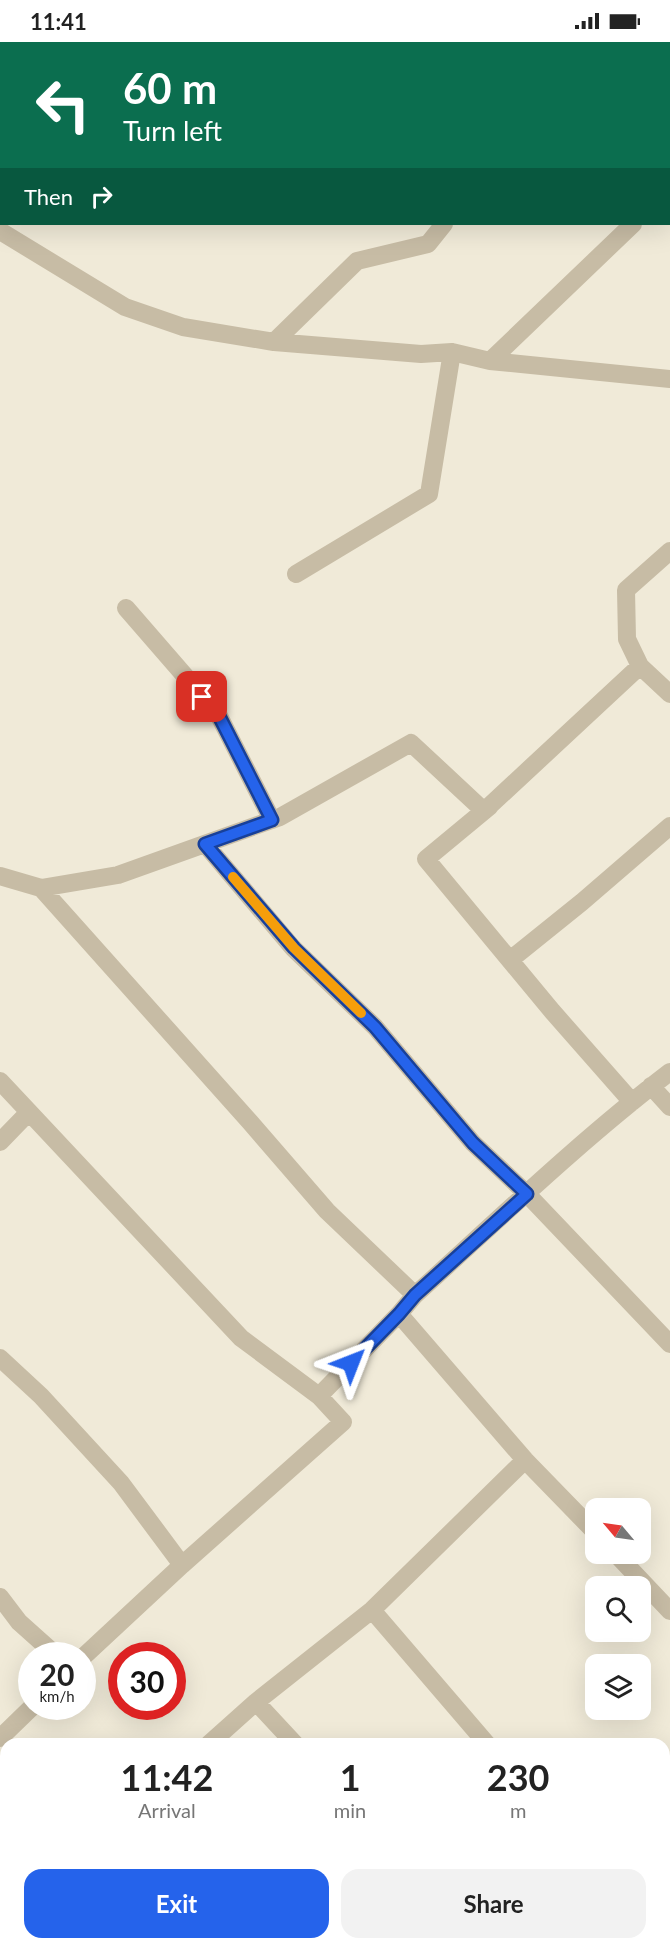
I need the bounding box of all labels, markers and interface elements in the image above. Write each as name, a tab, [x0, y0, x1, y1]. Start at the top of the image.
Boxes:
text: 11:41	[30, 8, 87, 35]
text: 60 m	[123, 63, 217, 113]
icon: left	[24, 66, 102, 144]
text: Turn left	[123, 114, 222, 147]
icon: right	[85, 180, 118, 213]
text: Then	[24, 183, 73, 210]
pin	[176, 671, 227, 722]
icon: arrive	[185, 680, 218, 713]
position arrow	[319, 1331, 383, 1395]
north arrow	[585, 1498, 651, 1564]
map controls	[585, 1498, 651, 1720]
button: search	[585, 1576, 651, 1642]
speed limit sign: 30	[108, 1642, 186, 1720]
button: layers	[585, 1654, 651, 1720]
text: 20	[40, 1656, 74, 1692]
text: km/h	[39, 1687, 75, 1705]
text: 11:42	[121, 1755, 213, 1799]
text: 1	[340, 1755, 361, 1799]
text: 230	[487, 1755, 549, 1799]
text: Arrival	[138, 1798, 196, 1822]
text: min	[334, 1798, 366, 1822]
text: m	[510, 1798, 526, 1822]
button: Exit	[24, 1869, 329, 1938]
button: Share	[341, 1869, 646, 1938]

